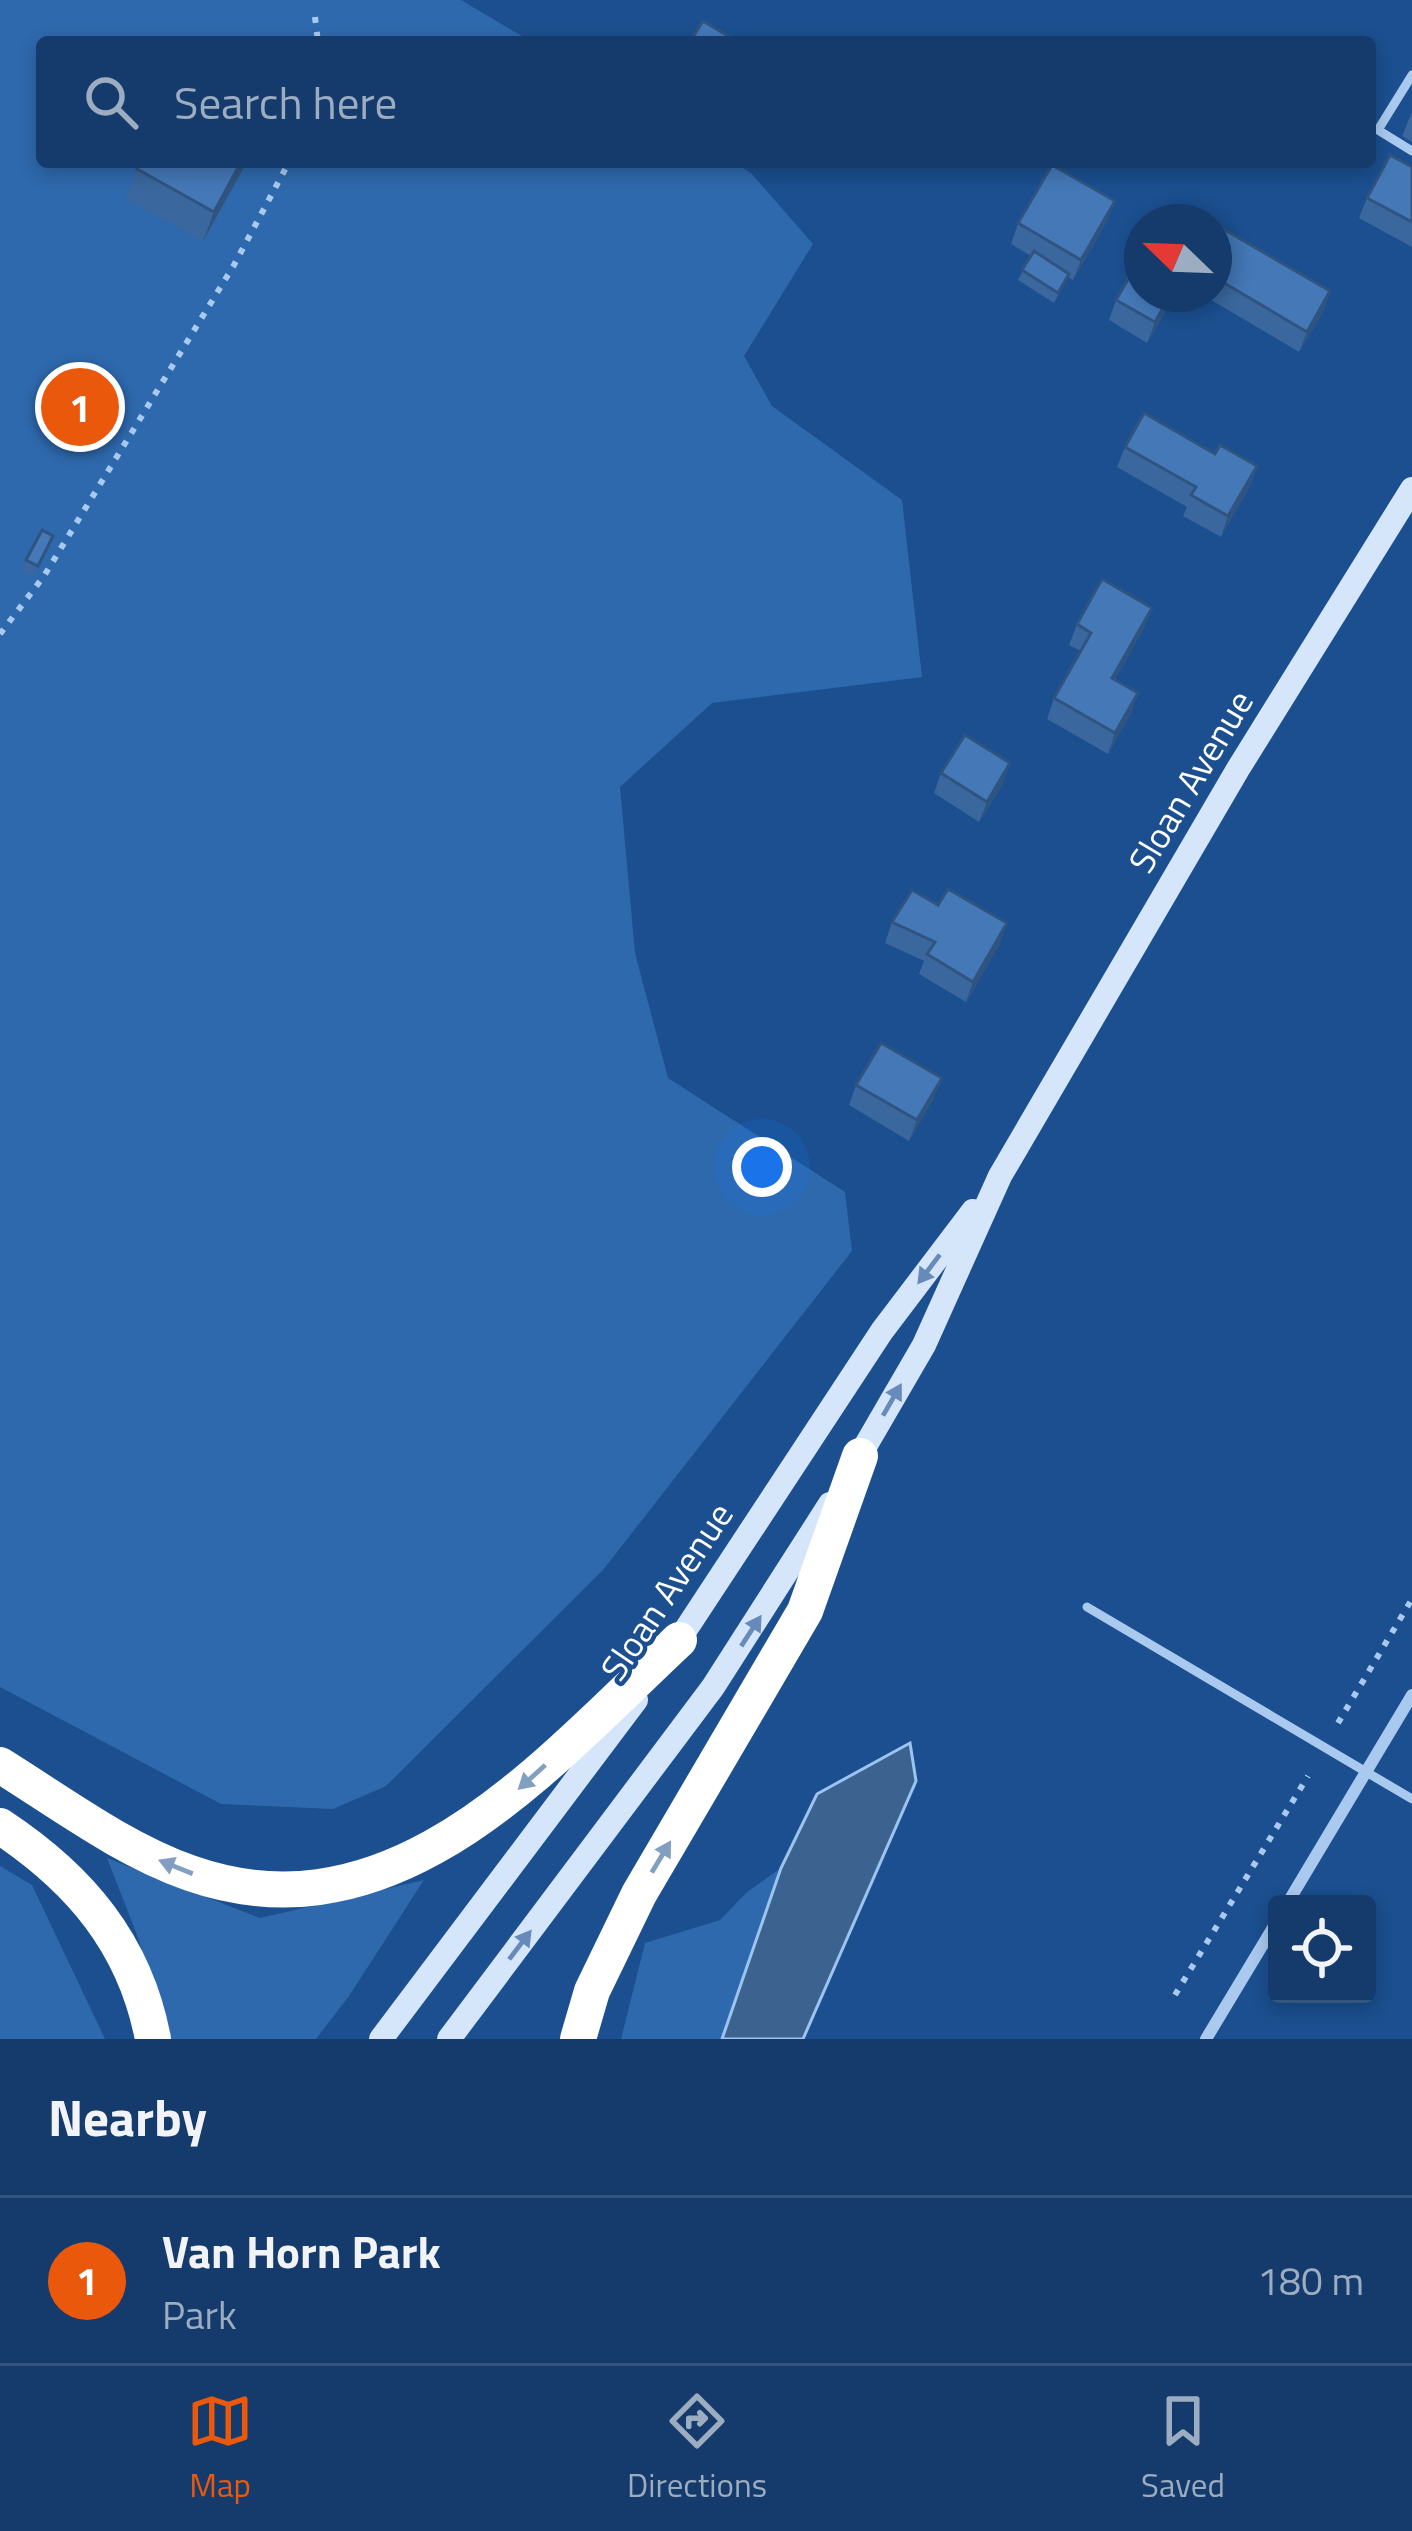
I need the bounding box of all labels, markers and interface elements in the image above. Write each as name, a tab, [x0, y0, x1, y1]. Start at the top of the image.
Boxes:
search box	[36, 36, 1376, 168]
text: Search here	[174, 68, 397, 136]
icon: search	[78, 69, 144, 135]
north arrow	[1124, 204, 1232, 312]
pin: 1	[41, 362, 119, 452]
street label: Sloan Avenue	[1114, 679, 1266, 883]
your location	[732, 1137, 792, 1197]
one-way arrow	[918, 1253, 942, 1284]
one-way arrow	[880, 1383, 901, 1417]
street label: Sloan Avenue	[586, 1491, 746, 1691]
one-way arrow	[739, 1615, 761, 1648]
one-way arrow	[517, 1763, 546, 1790]
one-way arrow	[650, 1840, 671, 1874]
one-way arrow	[157, 1857, 193, 1876]
map controls	[1268, 1895, 1376, 2003]
button: locate	[1268, 1895, 1376, 2003]
one-way arrow	[507, 1930, 531, 1961]
text: Nearby	[48, 2078, 207, 2156]
text: Van Horn Park	[162, 2217, 441, 2285]
text: 1	[76, 2251, 98, 2310]
text: 180 m	[1257, 2251, 1364, 2310]
text: Park	[162, 2285, 237, 2344]
tab: Map	[187, 2388, 253, 2510]
tab: Directions	[627, 2388, 767, 2510]
tab: Saved	[1141, 2388, 1225, 2510]

